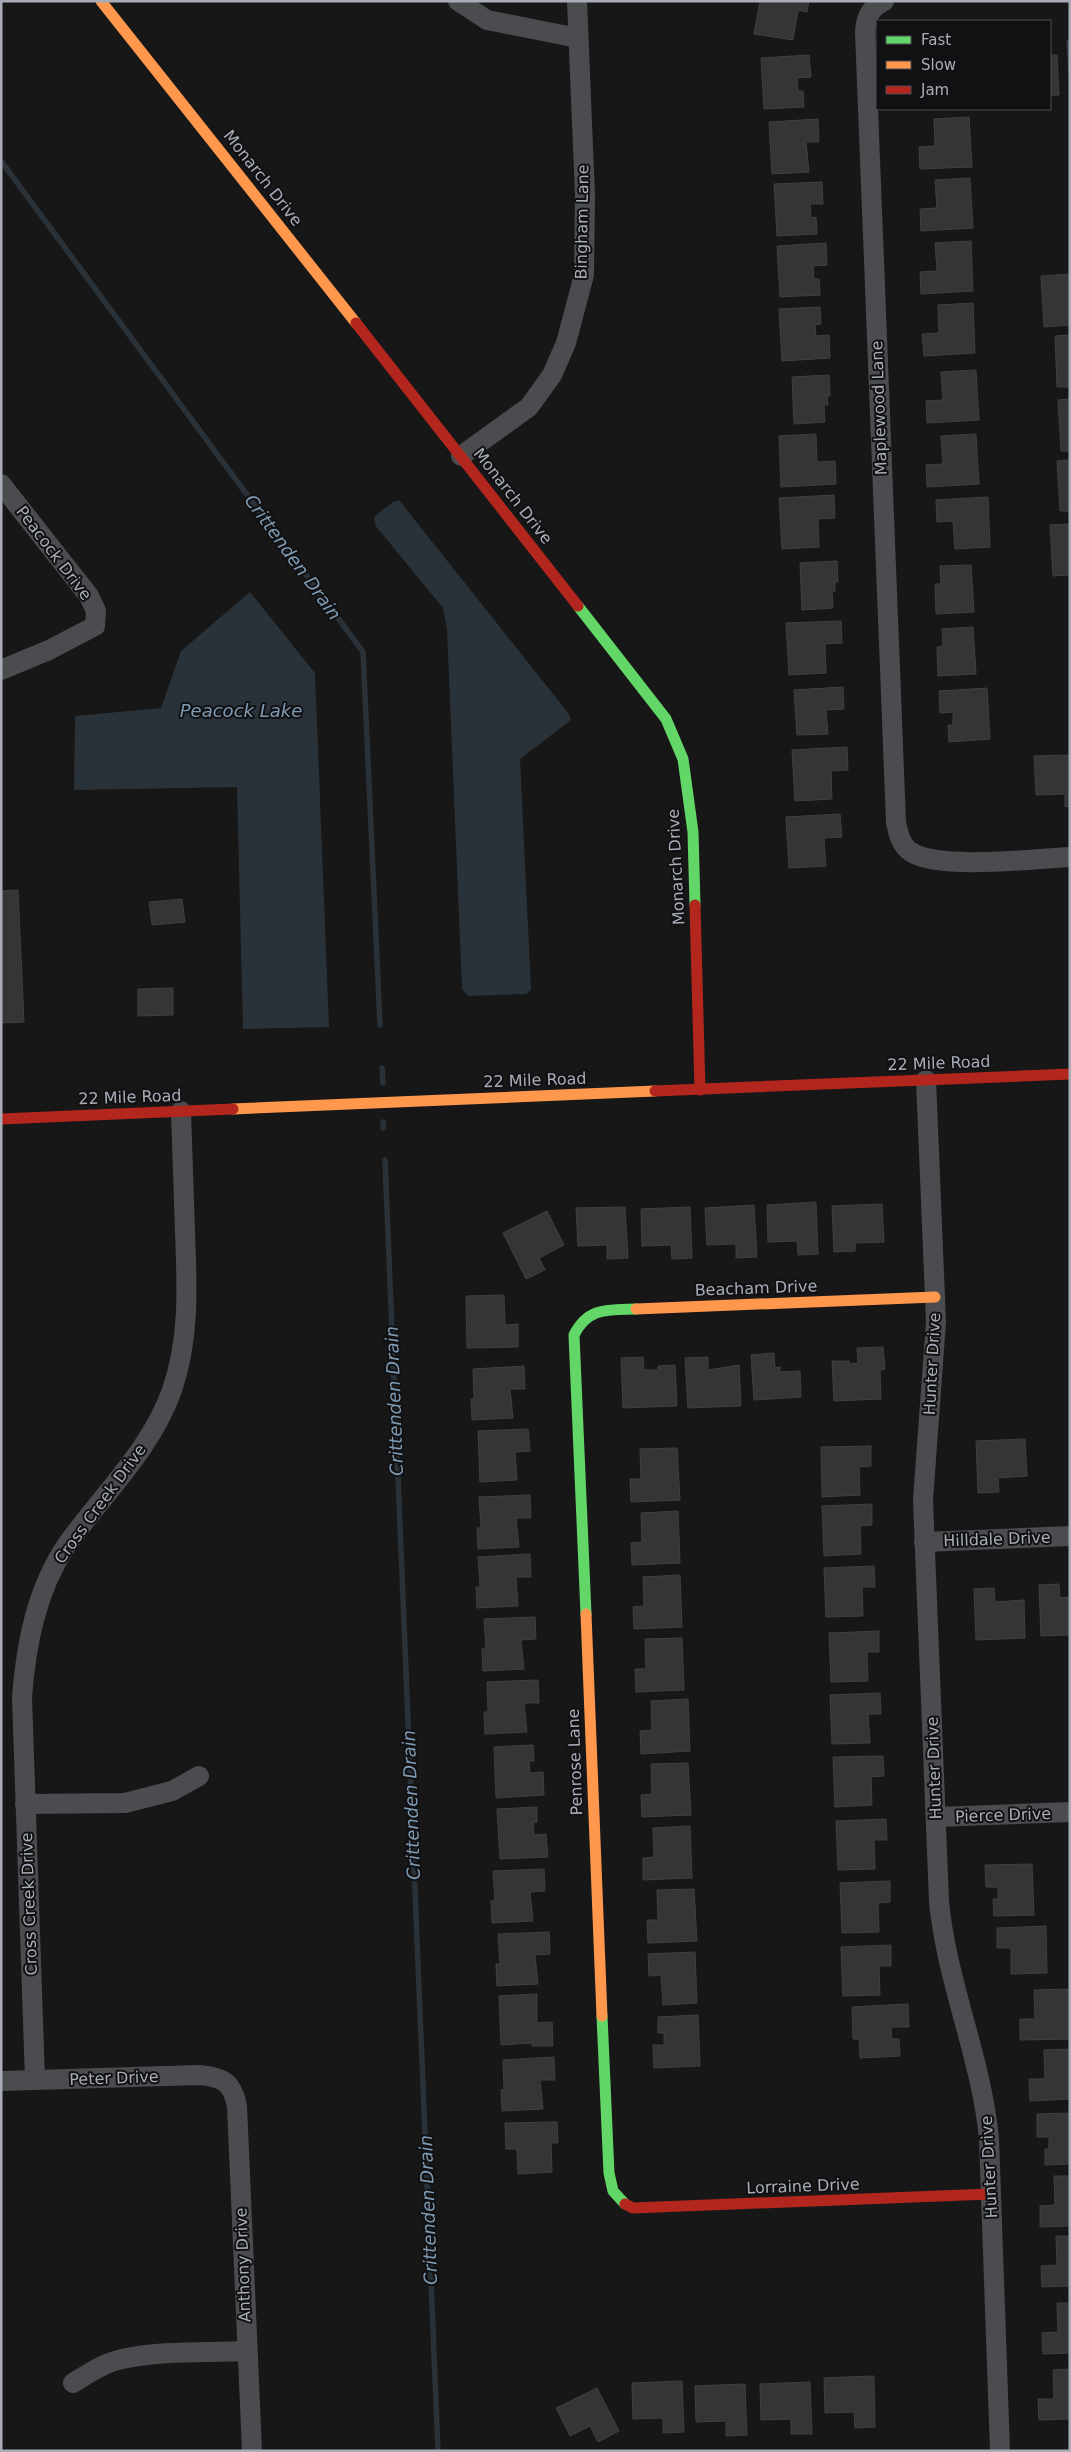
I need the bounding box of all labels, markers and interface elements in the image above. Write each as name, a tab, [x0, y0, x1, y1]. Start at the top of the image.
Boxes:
legend	[876, 20, 1051, 110]
text: Fast	[921, 31, 951, 49]
text: Slow	[921, 56, 956, 74]
text: Jam	[920, 81, 949, 99]
street label: Monarch Drive	[220, 126, 306, 230]
street label: Bingham Lane	[571, 164, 593, 280]
street label: Maplewood Lane	[867, 340, 891, 476]
street label: Monarch Drive	[470, 444, 556, 548]
water label: Crittenden Drain	[240, 490, 346, 624]
street label: Peacock Drive	[12, 502, 96, 604]
water label: Peacock Lake	[180, 700, 302, 721]
street label: Monarch Drive	[663, 808, 689, 926]
street label: 22 Mile Road	[887, 1052, 991, 1074]
street label: 22 Mile Road	[483, 1069, 587, 1091]
street label: 22 Mile Road	[78, 1086, 182, 1108]
street label: Beacham Drive	[694, 1276, 818, 1300]
street label: Hunter Drive	[920, 1312, 944, 1416]
water label: Crittenden Drain	[381, 1326, 407, 1476]
street label: Cross Creek Drive	[50, 1441, 150, 1567]
street label: Hilldale Drive	[943, 1528, 1051, 1550]
street label: Penrose Lane	[564, 1708, 586, 1816]
street label: Hunter Drive	[923, 1716, 945, 1820]
water label: Crittenden Drain	[398, 1730, 424, 1880]
street label: Pierce Drive	[955, 1804, 1051, 1826]
street label: Cross Creek Drive	[17, 1832, 41, 1976]
street label: Peter Drive	[69, 2067, 159, 2089]
street label: Hunter Drive	[977, 2115, 1001, 2219]
water label: Crittenden Drain	[415, 2135, 441, 2285]
street label: Lorraine Drive	[746, 2175, 860, 2197]
street label: Anthony Drive	[232, 2207, 254, 2323]

